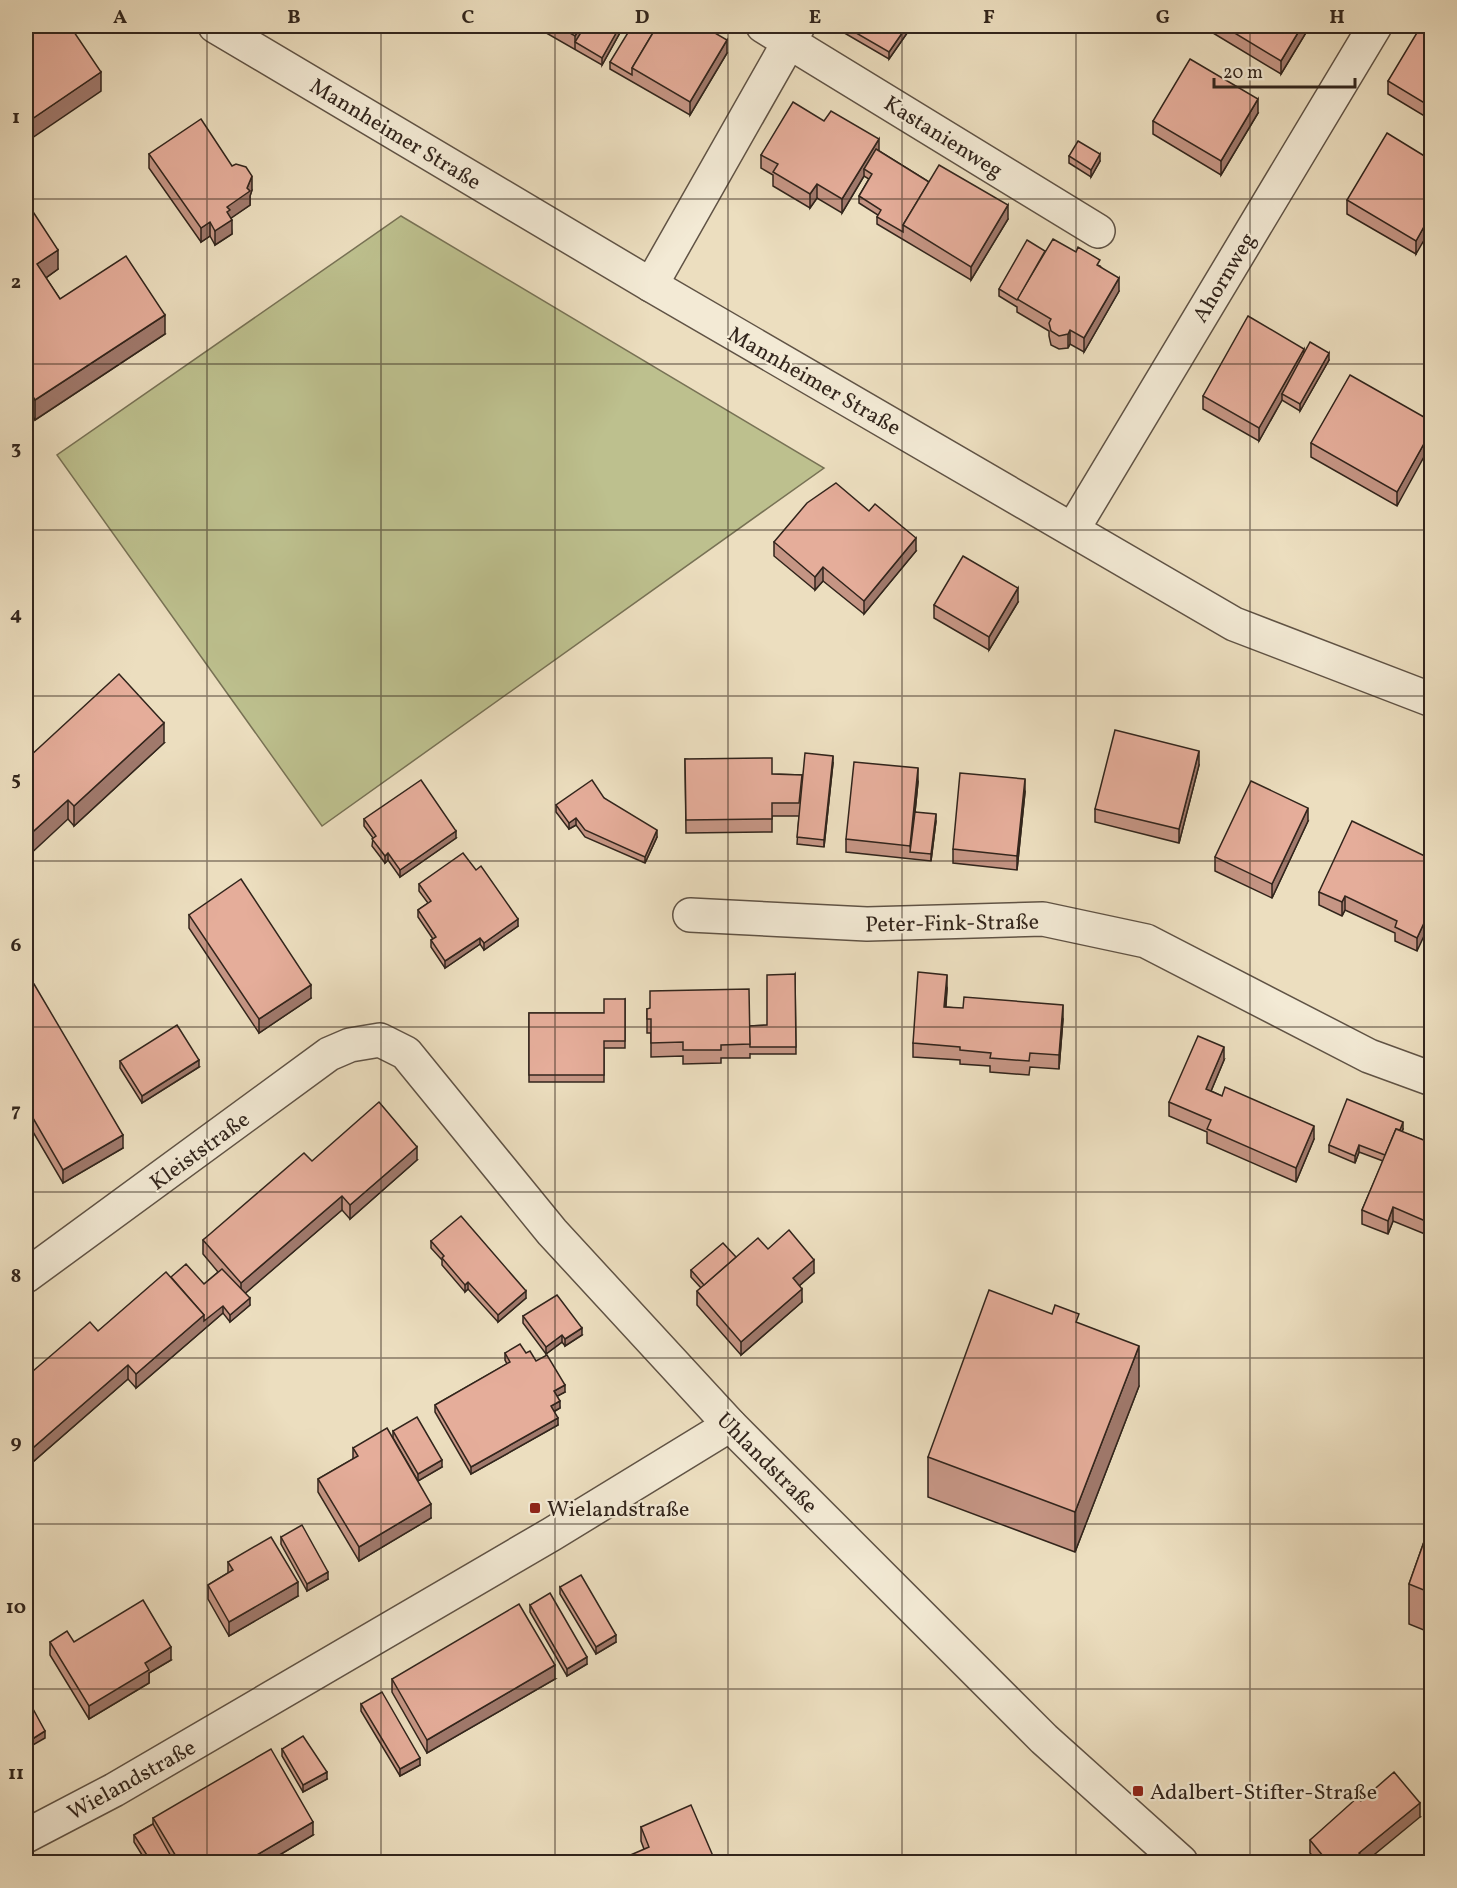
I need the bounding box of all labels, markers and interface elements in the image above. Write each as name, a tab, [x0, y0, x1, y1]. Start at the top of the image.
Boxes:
text: A	[113, 4, 127, 32]
text: B	[287, 4, 301, 32]
text: C	[462, 4, 475, 32]
text: D	[635, 4, 649, 32]
text: E	[809, 4, 821, 32]
text: F	[983, 4, 995, 32]
text: G	[1156, 4, 1170, 32]
text: H	[1329, 4, 1345, 32]
scale bar	[1214, 51, 1355, 89]
text: 20 m	[1223, 61, 1263, 86]
street label: Mannheimer Straße	[303, 72, 486, 199]
street label: Kastanienweg	[877, 89, 1008, 187]
text: 1	[12, 104, 20, 132]
street label: Ahornweg	[1186, 227, 1264, 329]
text: 2	[11, 269, 21, 297]
street label: Mannheimer Straße	[722, 320, 906, 444]
text: 3	[11, 435, 21, 463]
text: 4	[10, 601, 22, 629]
text: 5	[11, 766, 21, 794]
street label: Peter-Fink-Straße	[865, 907, 1039, 942]
text: 6	[11, 932, 22, 960]
text: 7	[11, 1097, 21, 1125]
street label: Kleiststraße	[144, 1105, 257, 1199]
text: 8	[11, 1263, 21, 1291]
street label: Uhlandstraße	[709, 1406, 824, 1521]
text: 9	[10, 1429, 22, 1457]
place label: Wielandstraße	[547, 1495, 689, 1526]
marker: Wielandstraße	[528, 1501, 542, 1515]
text: 10	[6, 1594, 26, 1622]
street label: Wielandstraße	[62, 1733, 202, 1829]
text: 11	[8, 1760, 24, 1788]
place label: Adalbert-Stifter-Straße	[1150, 1778, 1377, 1809]
marker: Adalbert-Stifter-Straße	[1131, 1784, 1145, 1798]

